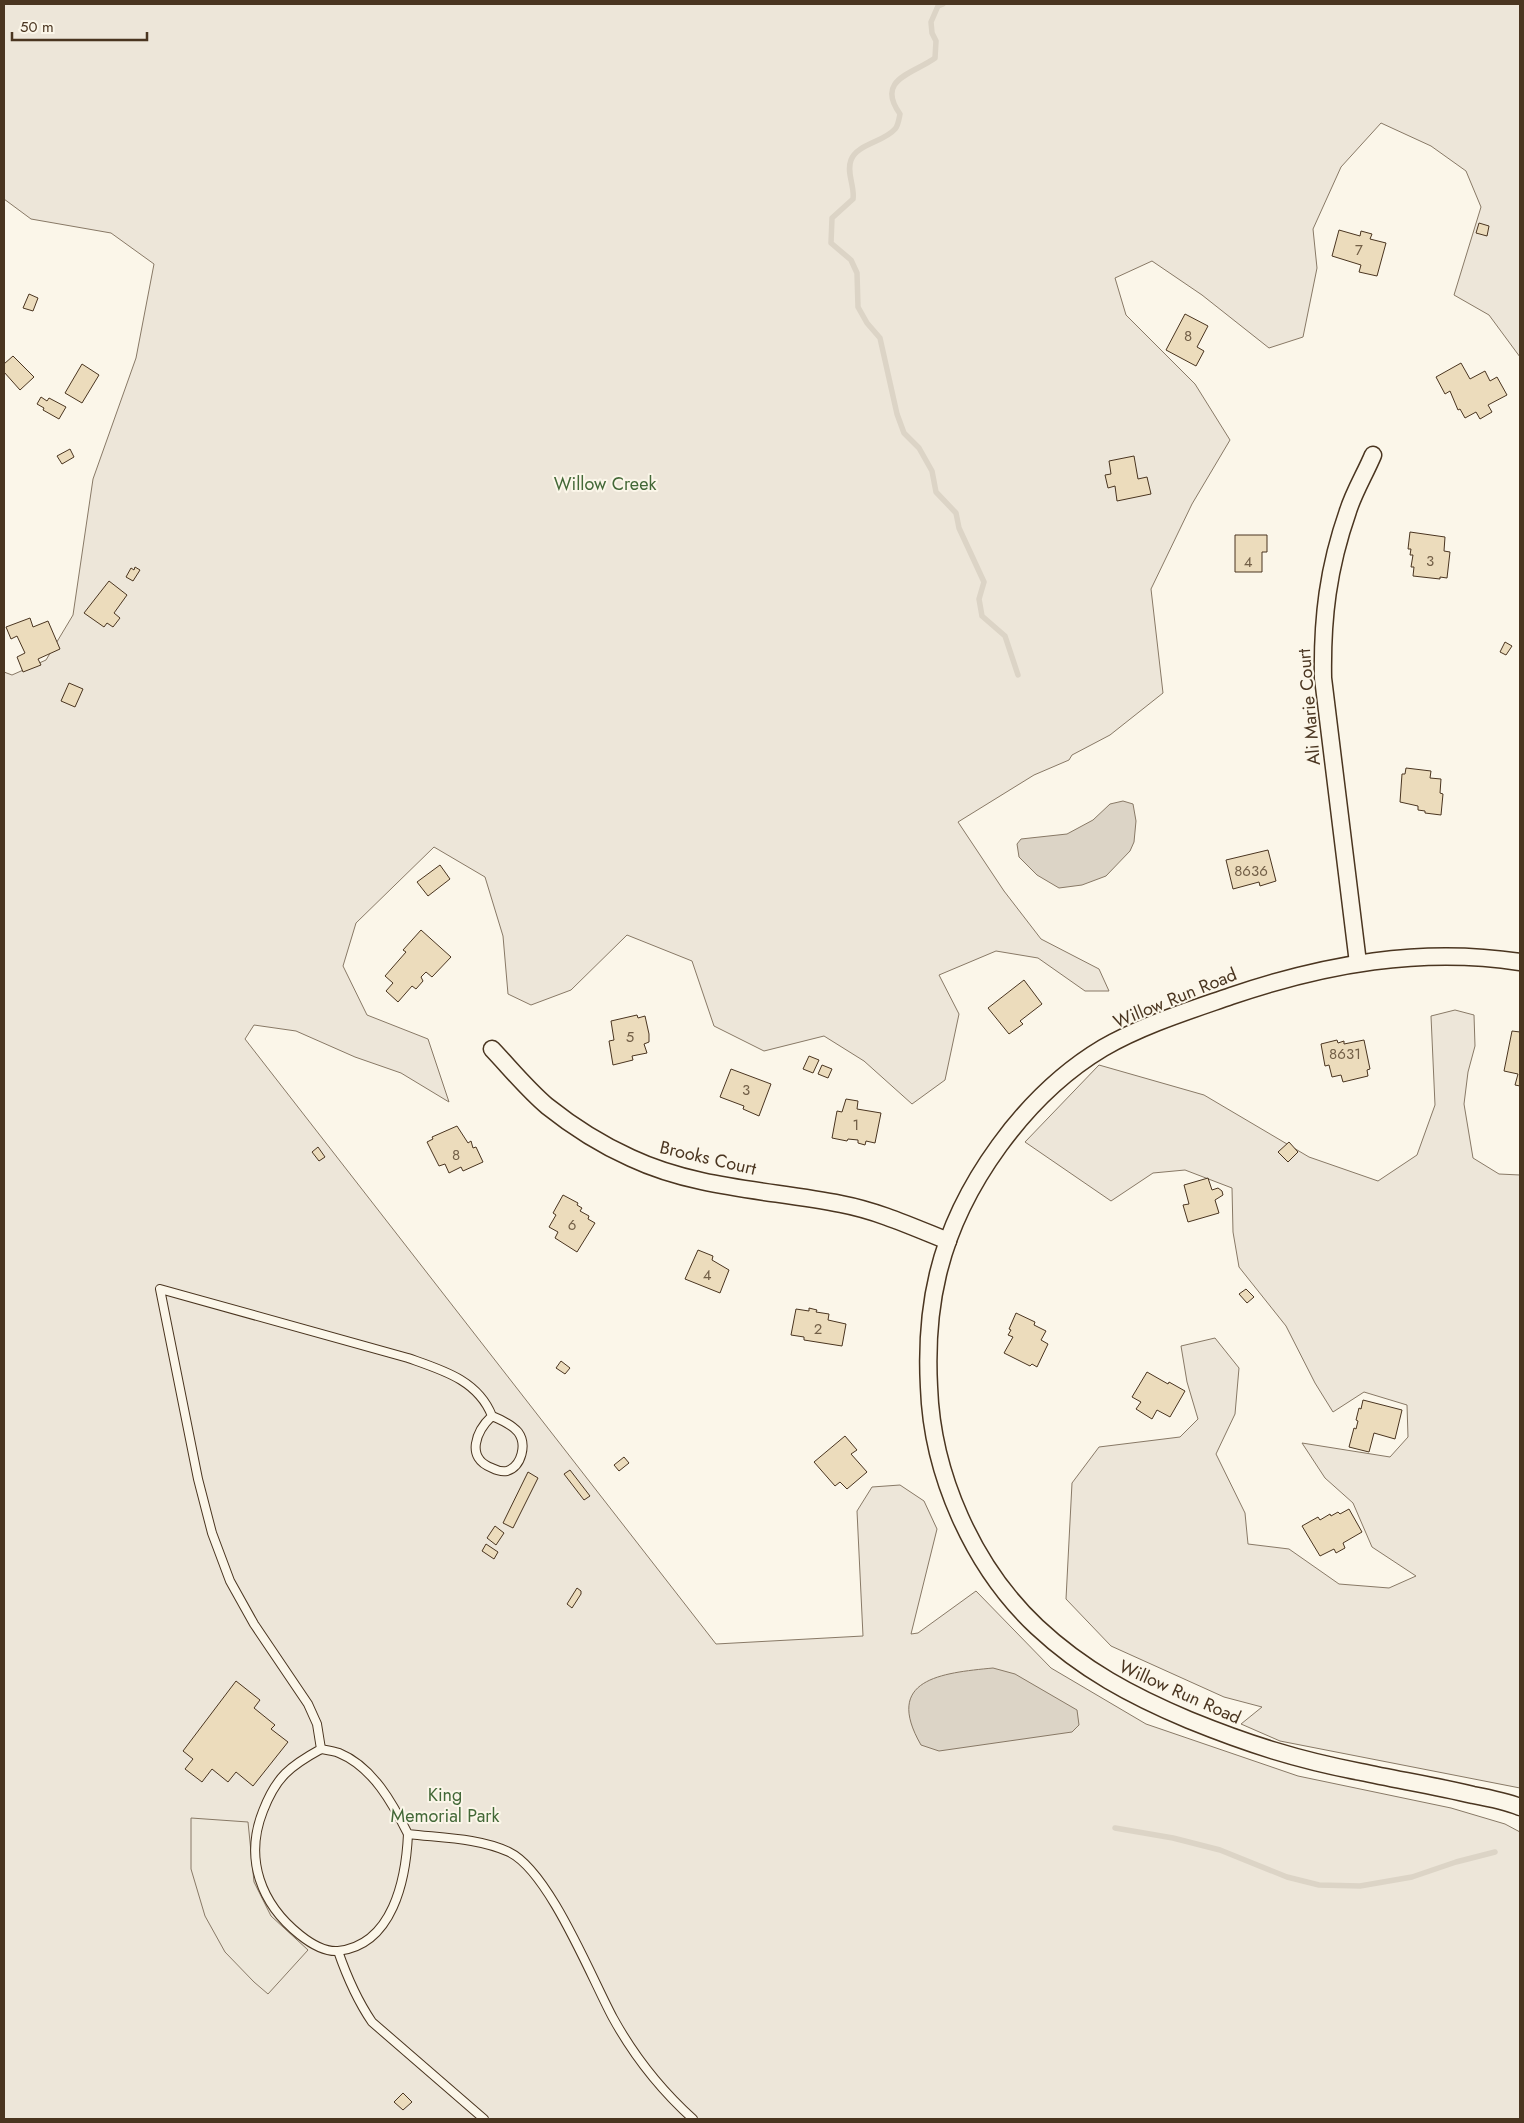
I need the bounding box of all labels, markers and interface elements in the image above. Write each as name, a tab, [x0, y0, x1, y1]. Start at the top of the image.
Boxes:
scale bar	[12, 10, 148, 42]
text: 50 m	[20, 16, 54, 38]
house number: 7	[1355, 239, 1363, 261]
house number: 8	[1184, 325, 1192, 347]
park label: Willow Creek	[554, 471, 656, 497]
house number: 3	[1426, 550, 1434, 572]
house number: 4	[1244, 551, 1253, 573]
street label: Ali Marie Court	[1291, 647, 1327, 766]
house number: 8636	[1234, 860, 1268, 882]
street label: Willow Run Road	[1109, 961, 1241, 1035]
house number: 5	[626, 1026, 634, 1048]
house number: 8631	[1329, 1043, 1361, 1065]
house number: 3	[742, 1079, 750, 1101]
house number: 1	[853, 1114, 859, 1136]
street label: Brooks Court	[657, 1134, 759, 1182]
house number: 8	[452, 1144, 460, 1166]
house number: 6	[568, 1214, 576, 1236]
house number: 4	[703, 1264, 712, 1286]
house number: 2	[814, 1318, 822, 1340]
street label: Willow Run Road	[1115, 1653, 1245, 1731]
park label: King Memorial Park	[391, 1782, 499, 1829]

